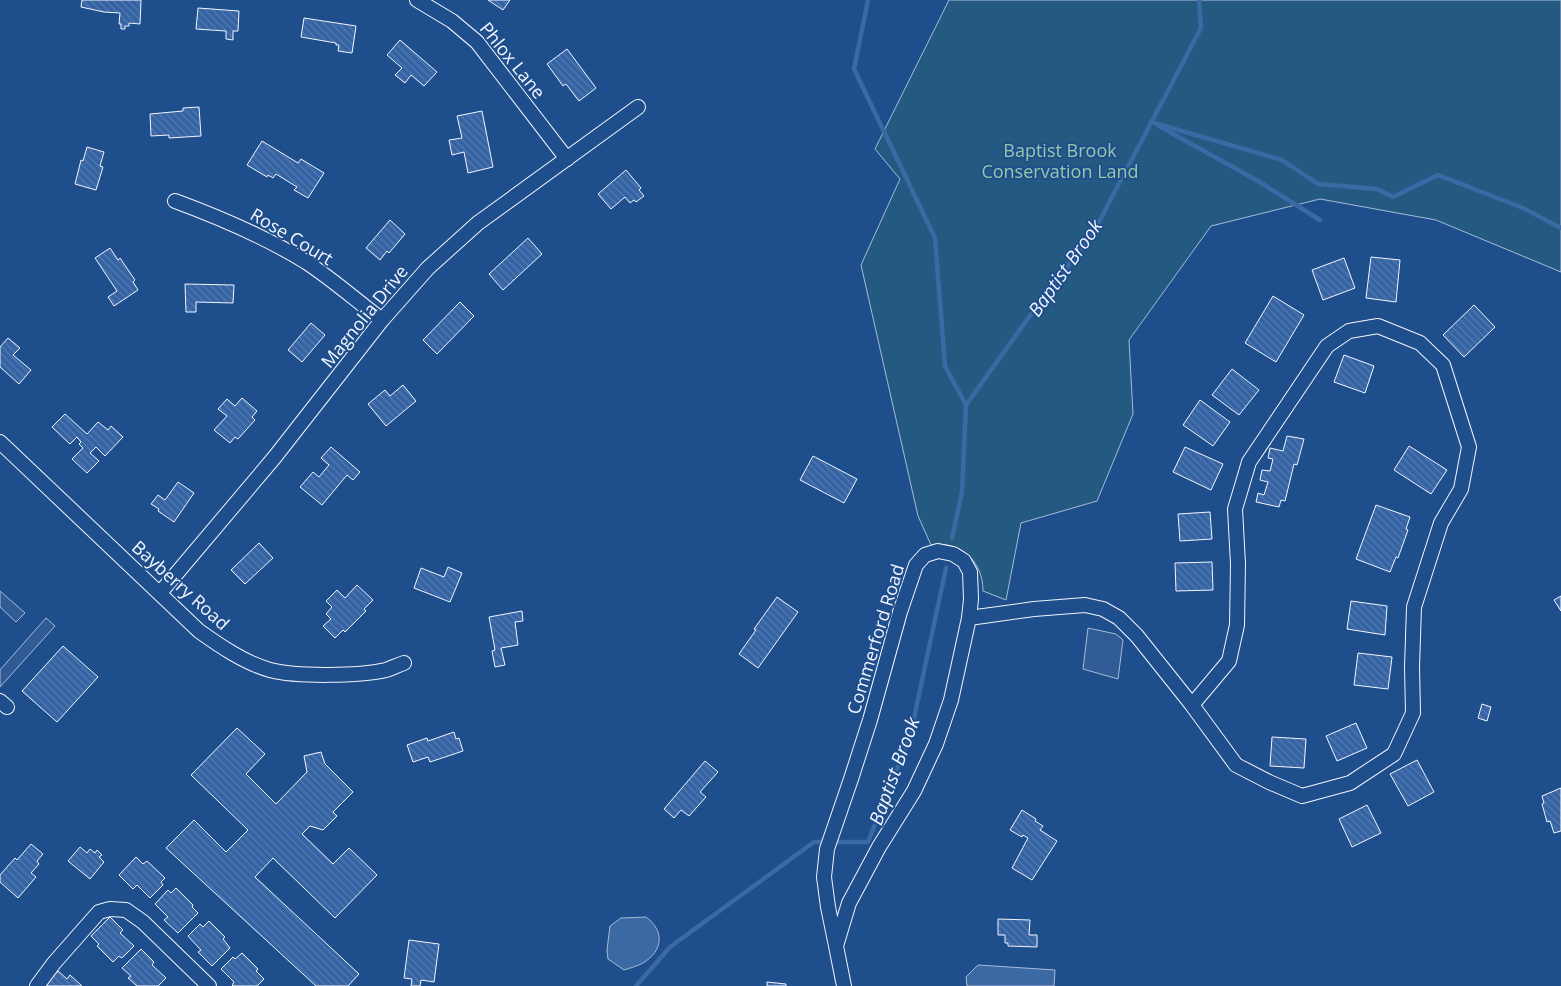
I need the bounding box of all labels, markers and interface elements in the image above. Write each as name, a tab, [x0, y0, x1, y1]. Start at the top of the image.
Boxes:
street label: Phlox Lane	[475, 17, 551, 103]
park label: Baptist Brook Conservation Land	[981, 138, 1139, 183]
street label: Rose Court	[246, 202, 338, 270]
water label: Baptist Brook	[1022, 214, 1109, 322]
street label: Magnolia Drive	[315, 260, 413, 372]
street label: Bayberry Road	[127, 535, 235, 635]
street label: Commerford Road	[841, 561, 909, 717]
water label: Baptist Brook	[862, 713, 926, 829]

